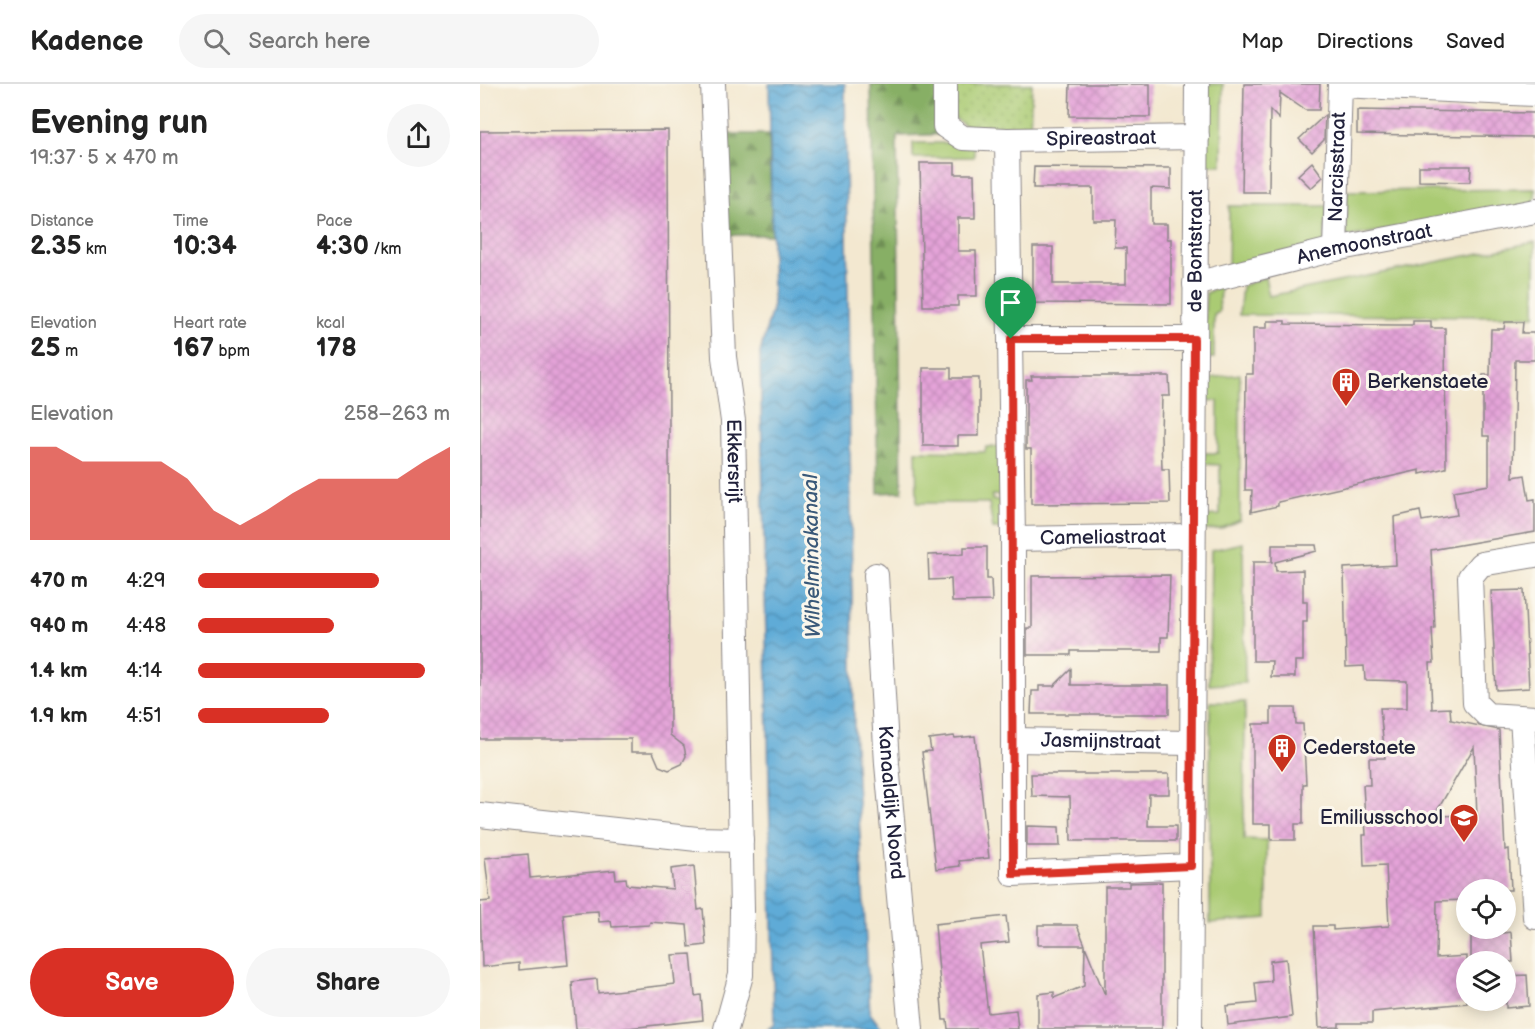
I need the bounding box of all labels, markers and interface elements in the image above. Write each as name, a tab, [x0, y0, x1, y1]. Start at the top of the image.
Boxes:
search box	[179, 14, 599, 68]
text: Kadence	[30, 25, 143, 58]
icon: search	[200, 25, 233, 58]
text: Search here	[248, 28, 370, 55]
text: Map	[1241, 29, 1284, 54]
text: Directions	[1317, 29, 1413, 54]
text: Saved	[1446, 29, 1505, 54]
text: Evening run	[30, 103, 208, 143]
button: share	[387, 104, 450, 167]
street label: Narcisstraat	[1324, 112, 1351, 222]
street label: Spireastraat	[1046, 126, 1157, 151]
text: 19:37 · 5 × 470 m	[30, 146, 179, 170]
street label: de Bontstraat	[1183, 190, 1208, 312]
text: Distance	[30, 212, 94, 231]
text: Time	[173, 212, 208, 231]
text: Pace	[316, 212, 352, 231]
street label: Anemoonstraat	[1294, 219, 1434, 270]
text: 2.35	[30, 231, 81, 262]
text: 10:34	[173, 231, 237, 262]
text: 4:30	[316, 231, 369, 262]
text: km	[81, 240, 107, 259]
text: /km	[369, 240, 402, 259]
pin	[985, 277, 1036, 339]
icon: arrive	[994, 286, 1027, 319]
text: Elevation	[30, 314, 97, 333]
text: Heart rate	[173, 314, 247, 333]
text: kcal	[316, 314, 345, 333]
text: 25	[30, 333, 61, 364]
text: 167	[173, 333, 214, 364]
text: 178	[316, 333, 357, 364]
text: m	[61, 342, 78, 361]
text: bpm	[214, 342, 250, 361]
building icon: Berkenstaete	[1330, 366, 1362, 408]
place label: Berkenstaete	[1367, 370, 1489, 394]
text: Elevation	[30, 402, 113, 426]
text: 258–263 m	[344, 402, 450, 426]
street label: Ekkersrijt	[721, 419, 747, 504]
water label: Wilhelminakanaal	[798, 473, 826, 638]
street label: Cameliastraat	[1040, 524, 1166, 551]
text: 470 m	[30, 569, 88, 593]
text: 4:29	[126, 569, 166, 593]
text: 940 m	[30, 614, 88, 638]
text: 4:48	[126, 614, 166, 638]
text: 1.4 km	[30, 659, 88, 683]
text: 4:14	[126, 659, 162, 683]
text: 1.9 km	[30, 704, 87, 728]
text: 4:51	[126, 704, 161, 728]
street label: Kanaaldijk Noord	[873, 725, 909, 881]
street label: Jasmijnstraat	[1041, 728, 1161, 754]
building icon: Cederstaete	[1266, 732, 1298, 774]
place label: Cederstaete	[1303, 736, 1416, 760]
school or university icon: Emiliusschool	[1448, 802, 1480, 844]
place label: Emiliusschool	[1320, 806, 1443, 830]
map controls	[1456, 879, 1516, 1011]
button: locate	[1456, 879, 1516, 939]
button: Save	[30, 948, 234, 1017]
button: Share	[246, 948, 450, 1017]
button: layers	[1456, 951, 1516, 1011]

